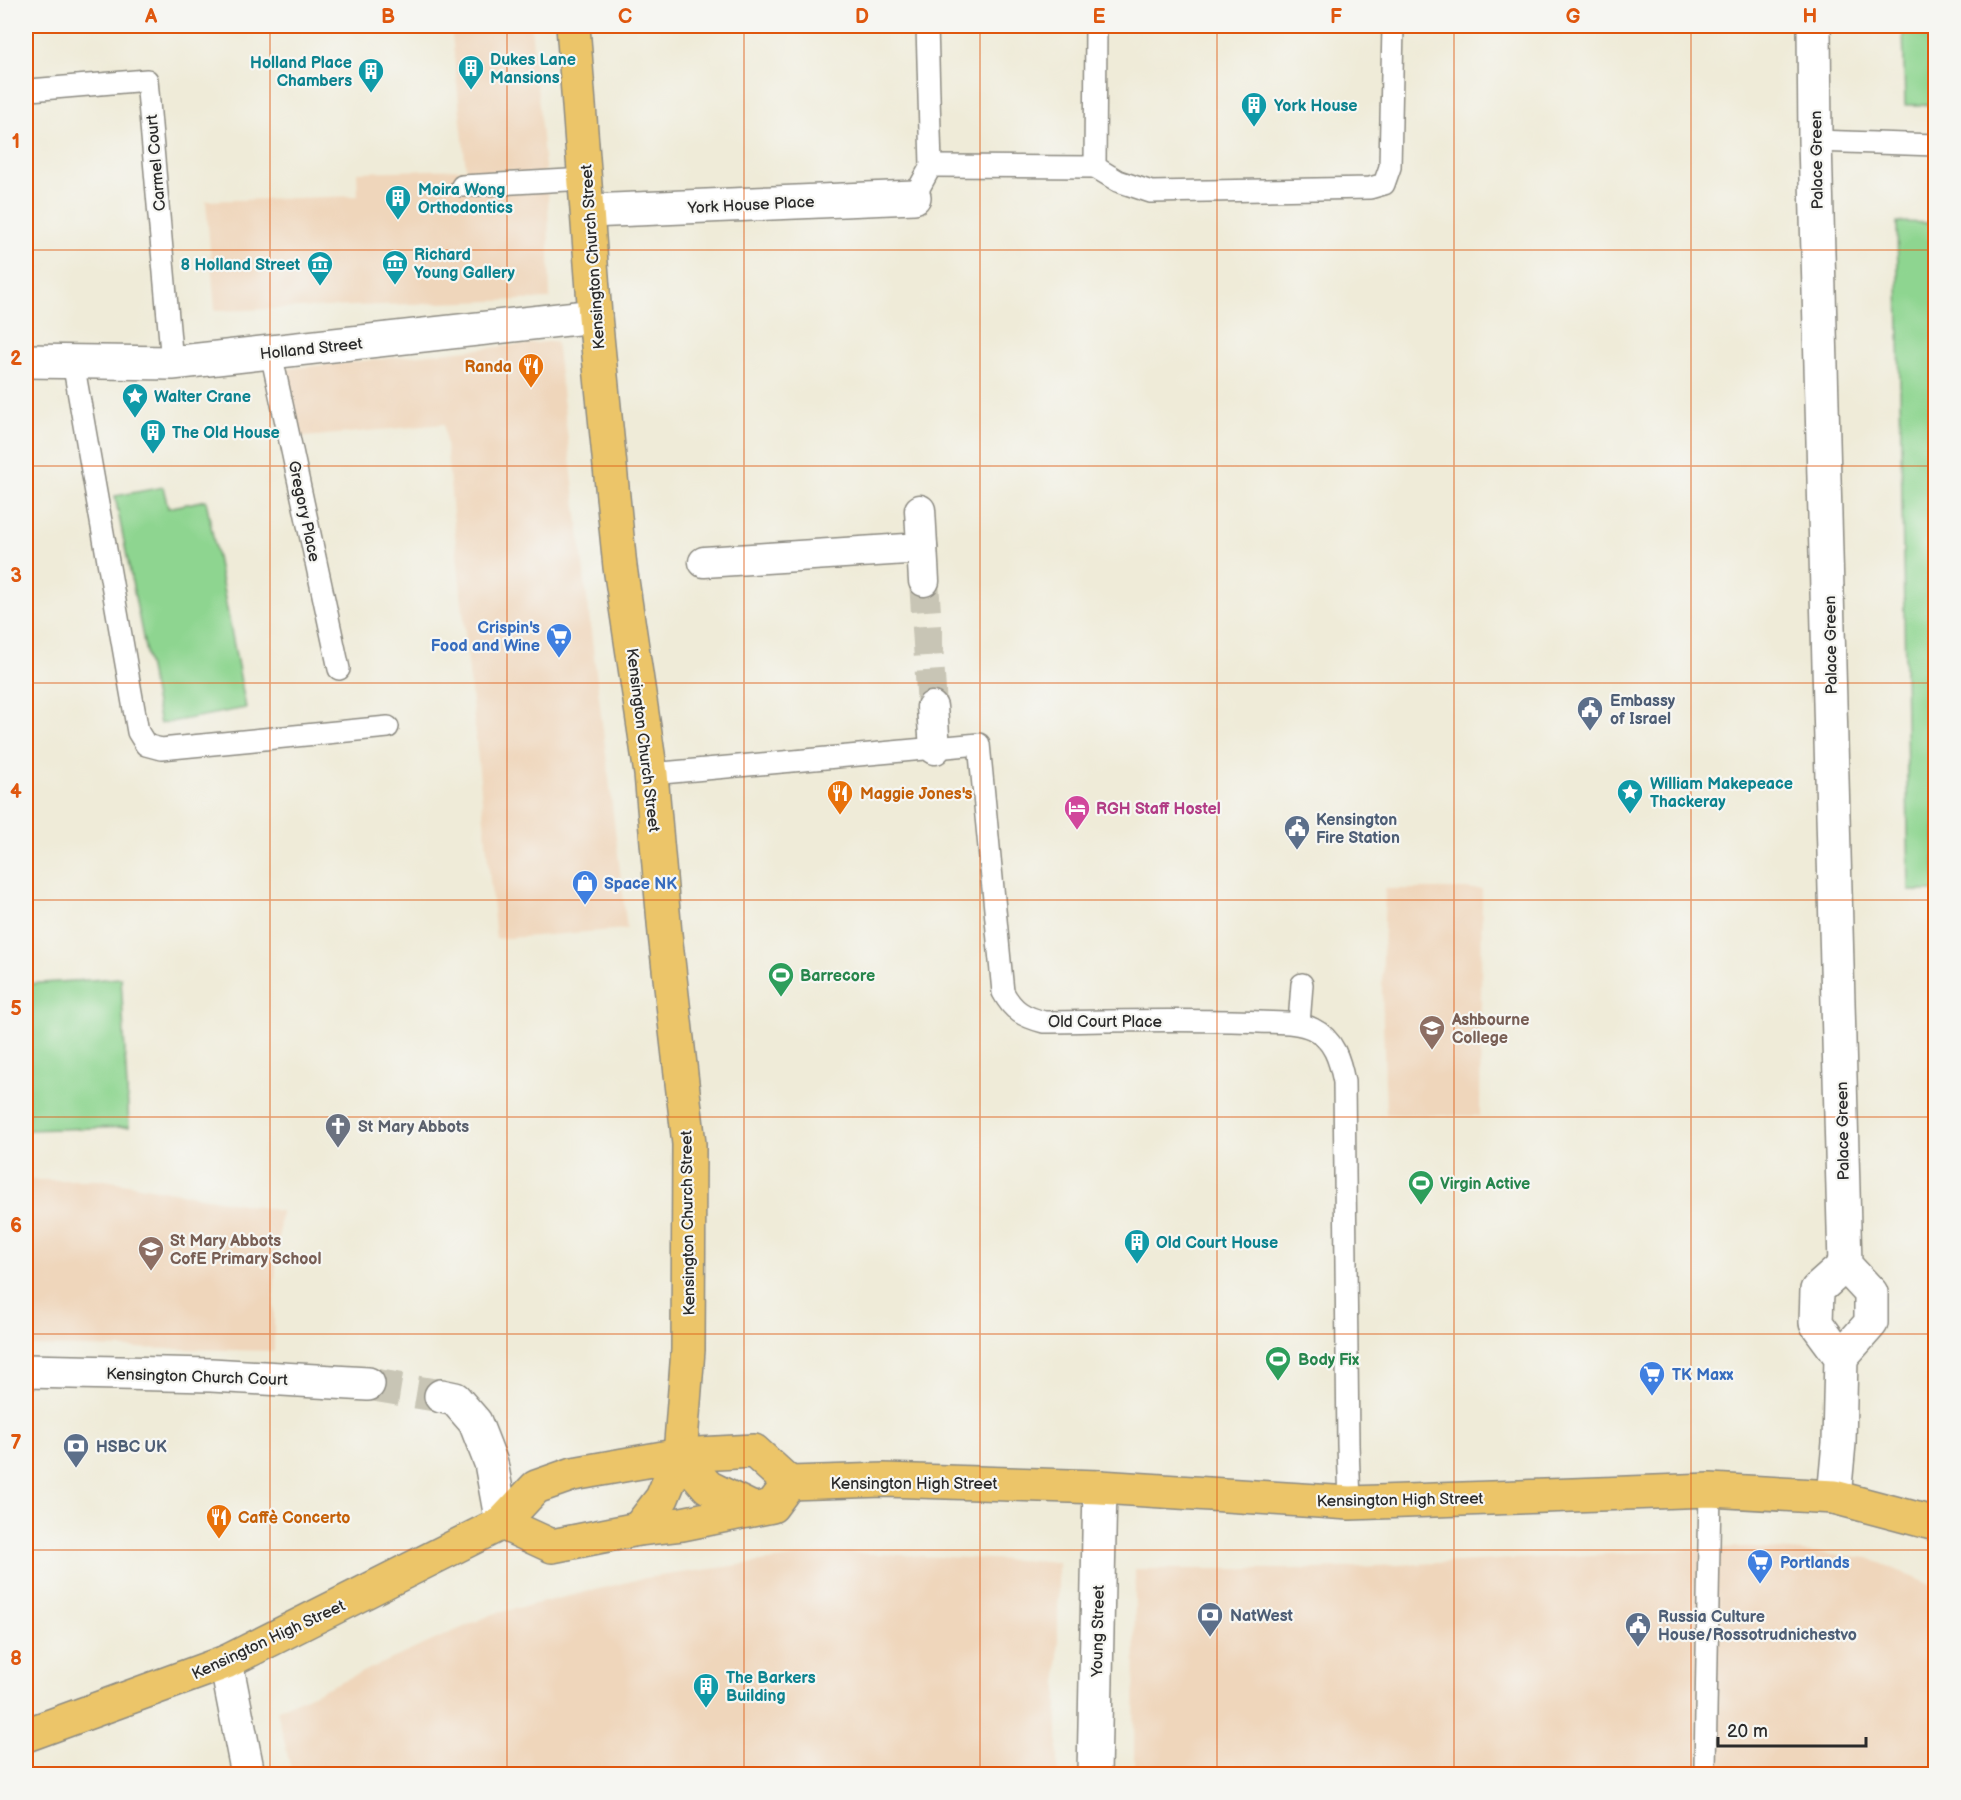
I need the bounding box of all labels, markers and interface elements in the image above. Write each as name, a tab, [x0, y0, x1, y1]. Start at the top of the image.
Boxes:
text: A	[144, 5, 158, 29]
text: B	[381, 5, 395, 29]
text: C	[618, 5, 632, 29]
text: D	[855, 5, 869, 29]
text: E	[1093, 5, 1106, 29]
text: F	[1330, 5, 1342, 29]
text: G	[1566, 5, 1581, 29]
text: H	[1803, 5, 1817, 29]
place label: Dukes Lane Mansions	[490, 51, 576, 88]
building icon: Dukes Lane Mansions	[456, 53, 486, 91]
place label: Holland Place Chambers	[250, 54, 352, 91]
building icon: Holland Place Chambers	[356, 56, 386, 94]
building icon: York House	[1239, 90, 1269, 128]
place label: York House	[1274, 97, 1358, 116]
street label: Palace Green	[1807, 110, 1828, 210]
street label: Carmel Court	[143, 114, 170, 212]
text: 1	[12, 130, 20, 154]
street label: Kensington Church Street	[578, 164, 609, 350]
place label: Moira Wong Orthodontics	[418, 181, 513, 218]
building icon: Moira Wong Orthodontics	[383, 183, 413, 221]
street label: York House Place	[686, 193, 815, 218]
place label: Richard Young Gallery	[414, 246, 516, 283]
museum icon: Richard Young Gallery	[380, 248, 410, 286]
museum icon: 8 Holland Street	[305, 249, 335, 287]
place label: 8 Holland Street	[180, 256, 301, 275]
street label: Holland Street	[259, 335, 363, 364]
text: 2	[10, 347, 22, 371]
restaurant icon: Randa	[516, 351, 546, 389]
place label: Randa	[464, 358, 512, 377]
place icon: Walter Crane	[120, 381, 150, 419]
place label: Walter Crane	[154, 388, 251, 407]
building icon: The Old House	[138, 417, 168, 455]
place label: The Old House	[172, 424, 280, 443]
street label: Gregory Place	[284, 459, 324, 564]
text: 3	[10, 564, 22, 588]
street label: Palace Green	[1821, 595, 1842, 695]
place label: Crispin's Food and Wine	[431, 619, 540, 656]
supermarket icon: Crispin's Food and Wine	[544, 621, 574, 659]
street label: Kensington Church Street	[622, 647, 663, 833]
place label: Embassy of Israel	[1610, 692, 1676, 729]
public building icon: Embassy of Israel	[1575, 694, 1605, 732]
place label: William Makepeace Thackeray	[1650, 775, 1793, 812]
place icon: William Makepeace Thackeray	[1615, 777, 1645, 815]
restaurant icon: Maggie Jones's	[825, 778, 855, 816]
text: 4	[10, 780, 22, 804]
place label: Maggie Jones's	[860, 785, 973, 804]
hotel icon: RGH Staff Hostel	[1062, 793, 1092, 831]
place label: RGH Staff Hostel	[1096, 800, 1221, 819]
place label: Kensington Fire Station	[1316, 811, 1400, 848]
public building icon: Kensington Fire Station	[1282, 813, 1312, 851]
shop icon: Space NK	[570, 868, 600, 906]
place label: Space NK	[604, 875, 677, 894]
sports icon: Barrecore	[766, 960, 796, 998]
place label: Barrecore	[800, 967, 875, 986]
text: 5	[10, 997, 22, 1021]
place label: Ashbourne College	[1451, 1011, 1529, 1048]
street label: Old Court Place	[1048, 1013, 1163, 1032]
school or university icon: Ashbourne College	[1417, 1013, 1447, 1051]
street label: Palace Green	[1833, 1081, 1854, 1181]
church icon: St Mary Abbots	[323, 1111, 353, 1149]
place label: St Mary Abbots	[358, 1118, 469, 1137]
street label: Kensington Church Street	[677, 1130, 700, 1316]
sports icon: Virgin Active	[1406, 1168, 1436, 1206]
place label: Virgin Active	[1440, 1175, 1530, 1194]
text: 6	[10, 1214, 22, 1238]
building icon: Old Court House	[1122, 1227, 1152, 1265]
place label: St Mary Abbots CofE Primary School	[170, 1232, 321, 1269]
school or university icon: St Mary Abbots CofE Primary School	[136, 1234, 166, 1272]
place label: Old Court House	[1156, 1234, 1278, 1253]
sports icon: Body Fix	[1263, 1344, 1293, 1382]
place label: Body Fix	[1298, 1351, 1359, 1370]
supermarket icon: TK Maxx	[1637, 1359, 1667, 1397]
street label: Kensington Church Court	[106, 1365, 288, 1390]
place label: TK Maxx	[1672, 1366, 1733, 1385]
text: 7	[10, 1431, 22, 1455]
bank icon: HSBC UK	[61, 1431, 91, 1469]
place label: HSBC UK	[96, 1438, 167, 1457]
street label: Kensington High Street	[831, 1475, 998, 1494]
street label: Kensington High Street	[1316, 1490, 1484, 1511]
restaurant icon: Caffè Concerto	[204, 1502, 234, 1540]
place label: Caffè Concerto	[238, 1509, 350, 1528]
supermarket icon: Portlands	[1745, 1547, 1775, 1585]
place label: Portlands	[1780, 1554, 1850, 1573]
street label: Young Street	[1088, 1585, 1109, 1678]
street label: Kensington High Street	[189, 1596, 348, 1684]
bank icon: NatWest	[1195, 1600, 1225, 1638]
place label: NatWest	[1230, 1607, 1294, 1626]
place label: Russia Culture House/Rossotrudnichestvo	[1658, 1608, 1857, 1645]
public building icon: Russia Culture House/Rossotrudnichestvo	[1623, 1610, 1653, 1648]
text: 8	[10, 1647, 22, 1671]
place label: The Barkers Building	[726, 1669, 816, 1706]
building icon: The Barkers Building	[691, 1671, 721, 1709]
scale bar	[1718, 1710, 1866, 1748]
text: 20 m	[1727, 1721, 1768, 1742]

